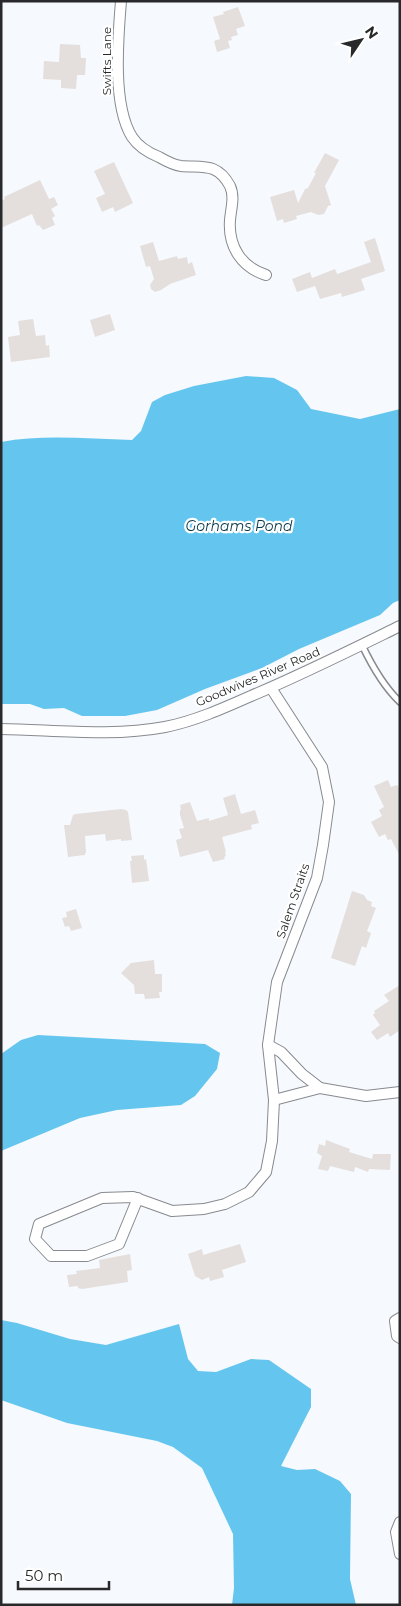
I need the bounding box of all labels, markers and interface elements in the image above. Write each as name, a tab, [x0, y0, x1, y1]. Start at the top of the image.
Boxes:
north arrow	[336, 15, 386, 65]
text: N	[361, 23, 382, 42]
street label: Swifts Lane	[99, 27, 114, 95]
water label: Gorhams Pond	[185, 517, 293, 535]
street label: Goodwives River Road	[193, 644, 322, 710]
street label: Salem Straits	[273, 861, 312, 940]
scale bar	[18, 1558, 109, 1590]
text: 50 m	[25, 1566, 63, 1585]

